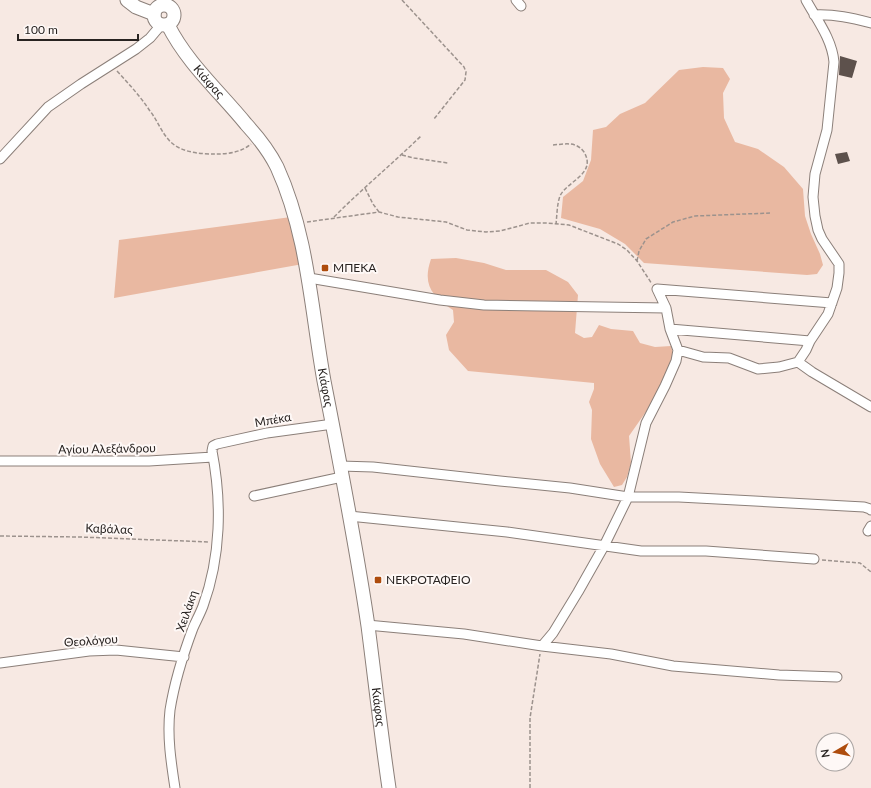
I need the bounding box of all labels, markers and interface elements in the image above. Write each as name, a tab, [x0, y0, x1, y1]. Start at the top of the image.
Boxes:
scale bar	[18, 16, 138, 42]
text: 100 m	[24, 22, 58, 37]
street label: Κιάφας	[190, 62, 228, 101]
place label: ΜΠΕΚΑ	[333, 260, 377, 275]
marker: ΜΠΕΚΑ	[320, 263, 330, 273]
street label: Κιάφας	[315, 367, 337, 409]
street label: Μπέκα	[254, 409, 293, 430]
street label: Αγίου Αλεξάνδρου	[58, 440, 156, 457]
street label: Καβάλας	[85, 520, 133, 537]
place label: ΝΕΚΡΟΤΑΦΕΙΟ	[386, 572, 471, 587]
marker: ΝΕΚΡΟΤΑΦΕΙΟ	[373, 575, 383, 585]
street label: Χειλάκη	[172, 588, 201, 633]
street label: Θεολόγου	[64, 631, 118, 650]
street label: Κιάφας	[369, 686, 389, 728]
north arrow	[815, 732, 855, 772]
text: N	[818, 748, 832, 759]

